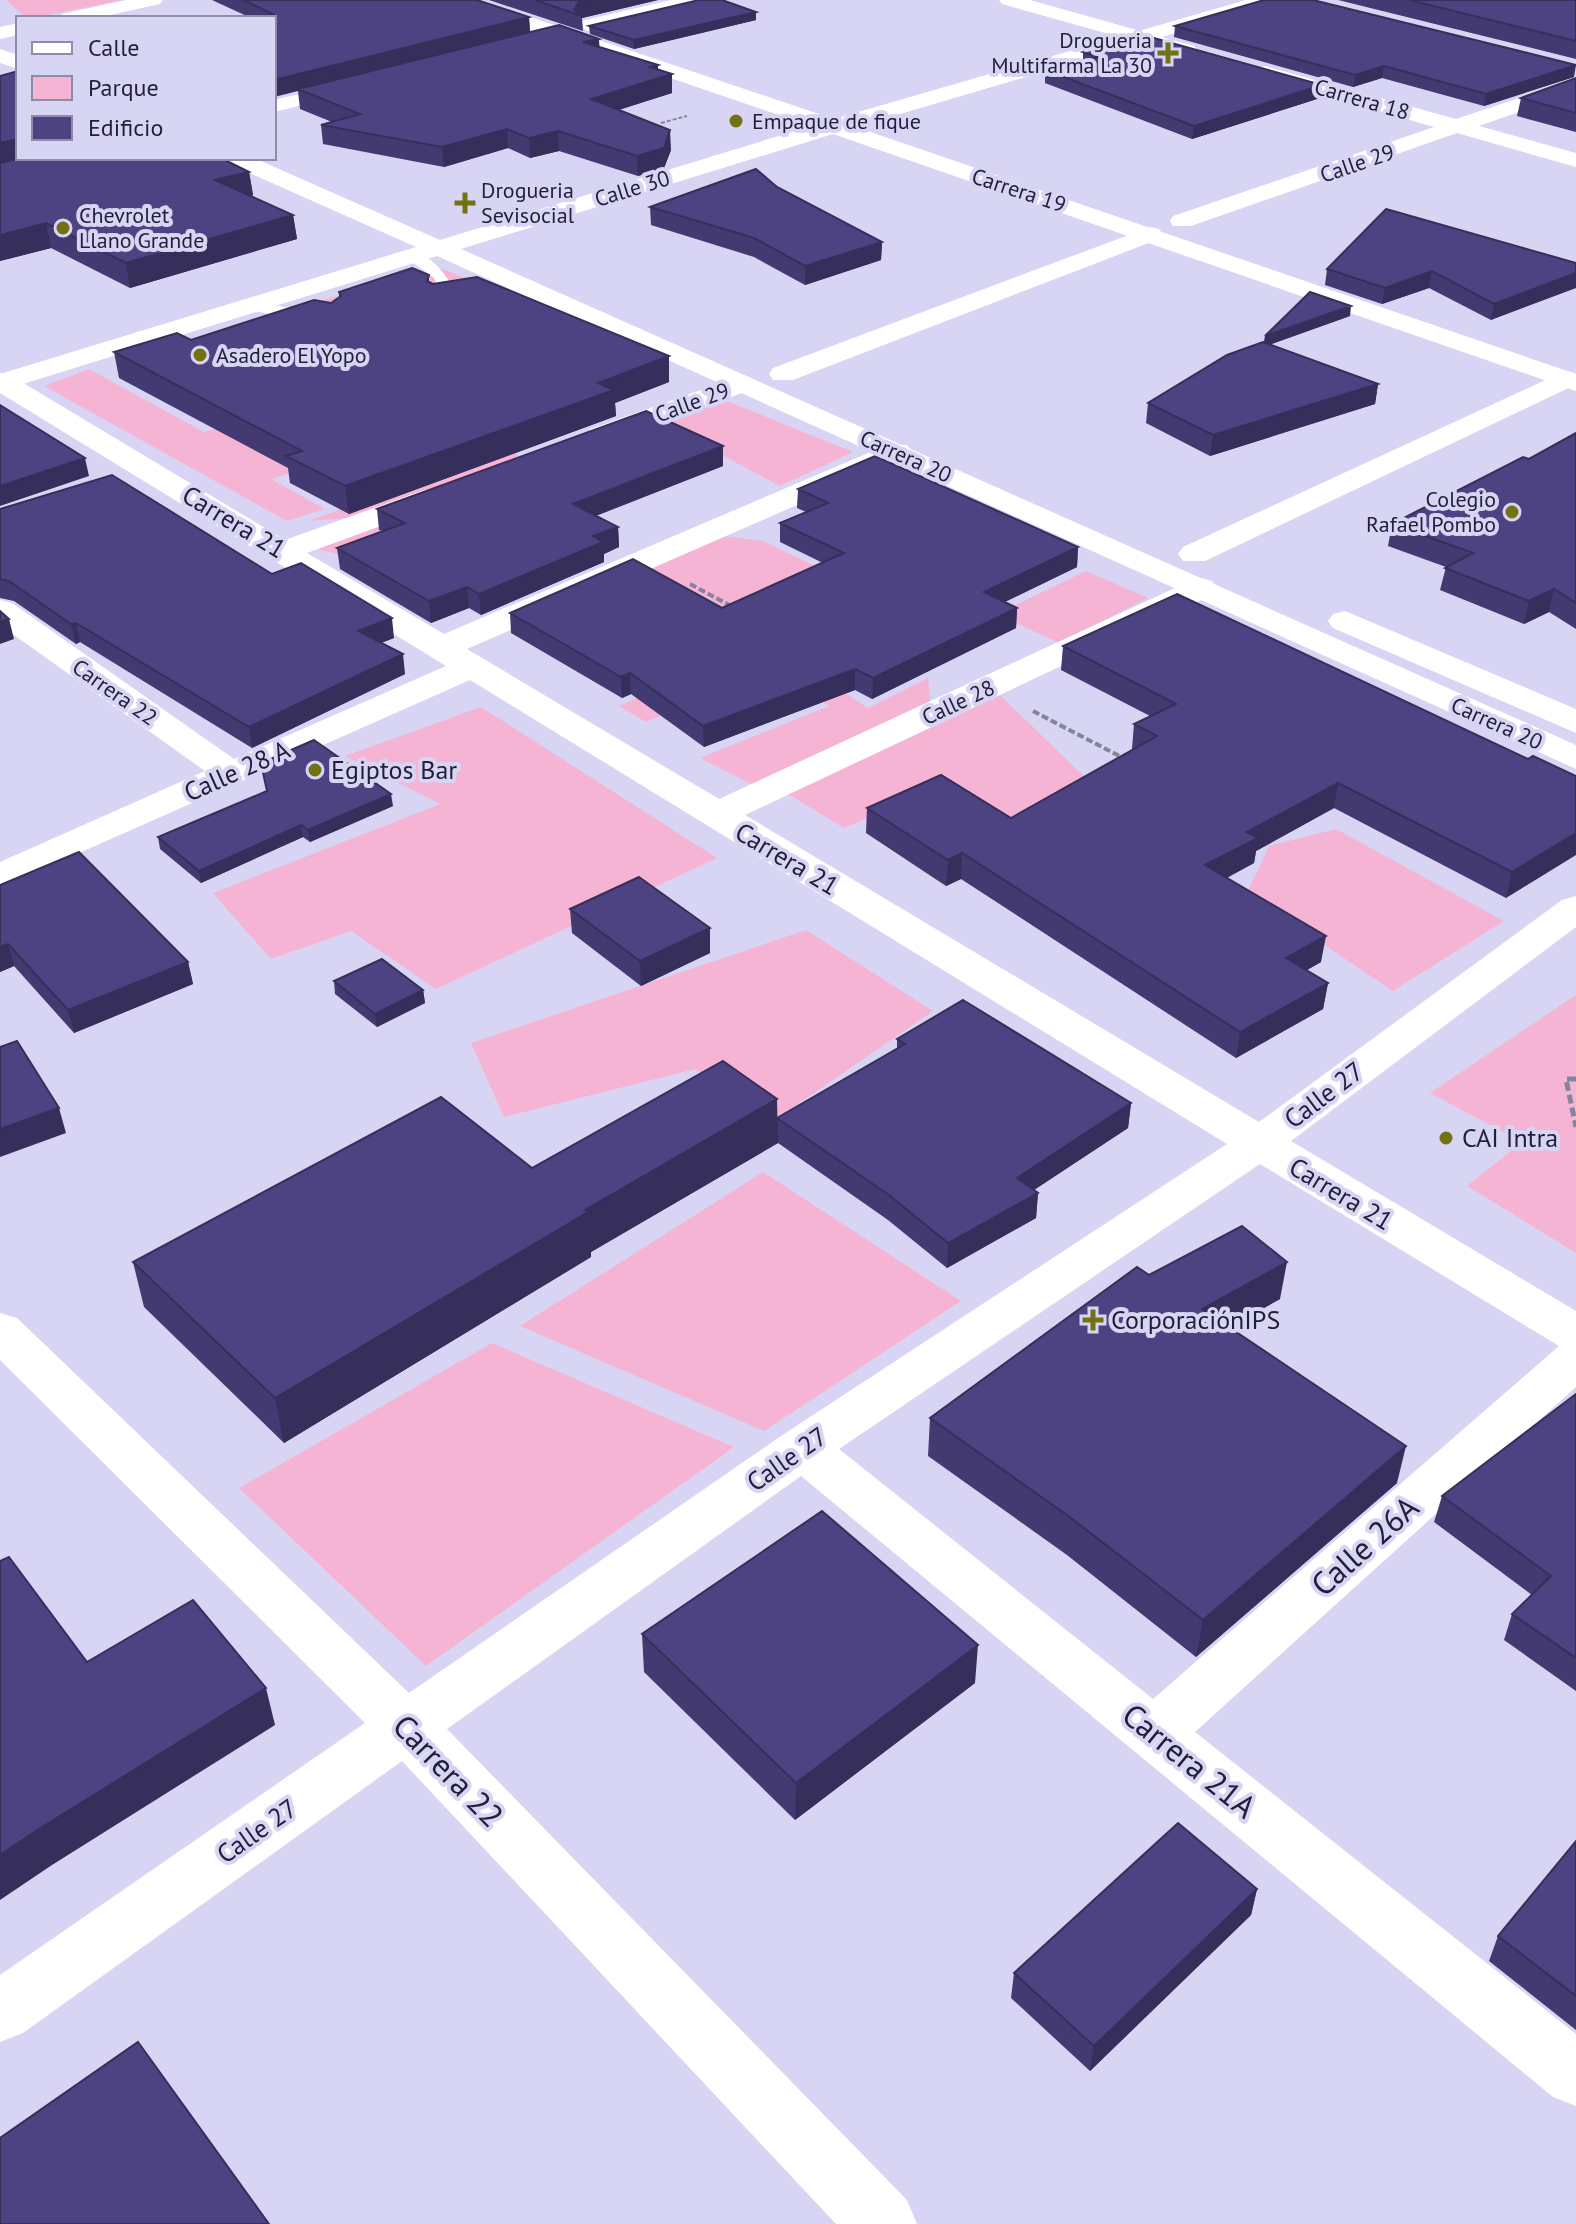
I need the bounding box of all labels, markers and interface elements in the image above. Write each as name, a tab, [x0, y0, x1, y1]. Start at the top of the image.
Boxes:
legend	[16, 16, 276, 160]
place label: Drogueria Multifarma La 30	[991, 26, 1152, 79]
text: Calle	[88, 32, 139, 63]
marker: Drogueria Multifarma La 30	[1159, 44, 1177, 62]
text: Parque	[88, 72, 159, 103]
street label: Carrera 18	[1311, 72, 1413, 126]
place label: Empaque de fique	[752, 107, 921, 135]
text: Edificio	[88, 112, 163, 143]
marker: Empaque de fique	[727, 112, 745, 130]
street label: Calle 29	[1316, 137, 1398, 189]
street label: Carrera 19	[968, 162, 1070, 218]
street label: Calle 30	[591, 163, 673, 213]
place label: Drogueria Sevisocial	[481, 176, 575, 229]
marker: Drogueria Sevisocial	[456, 194, 474, 212]
place label: Chevrolet Llano Grande	[79, 201, 204, 254]
marker: Chevrolet Llano Grande	[54, 219, 72, 237]
place label: Asadero El Yopo	[216, 341, 367, 369]
marker: Asadero El Yopo	[191, 346, 209, 364]
street label: Calle 29	[651, 376, 733, 428]
street label: Carrera 20	[856, 423, 956, 489]
street label: Carrera 21	[176, 478, 292, 565]
place label: Colegio Rafael Pombo	[1366, 485, 1496, 538]
marker: Colegio Rafael Pombo	[1503, 503, 1521, 521]
street label: Carrera 22	[67, 653, 163, 731]
street label: Calle 28	[917, 673, 999, 731]
street label: Carrera 20	[1447, 690, 1547, 756]
street label: Calle 28 A	[179, 733, 295, 808]
place label: Egiptos Bar	[331, 753, 457, 786]
marker: Egiptos Bar	[306, 761, 324, 779]
street label: Carrera 21	[729, 815, 845, 902]
street label: Calle 27	[1277, 1054, 1370, 1135]
place label: CAI Intra	[1462, 1121, 1558, 1154]
marker: CAI Intra	[1437, 1129, 1455, 1147]
street label: Carrera 21	[1283, 1150, 1399, 1237]
place label: CorporaciónIPS	[1111, 1303, 1280, 1336]
marker: CorporaciónIPS	[1082, 1309, 1104, 1331]
street label: Calle 27	[740, 1419, 833, 1498]
street label: Calle 26A	[1302, 1486, 1427, 1605]
street label: Carrera 21A	[1114, 1693, 1265, 1827]
street label: Carrera 22	[384, 1705, 513, 1836]
street label: Calle 27	[210, 1791, 303, 1870]

